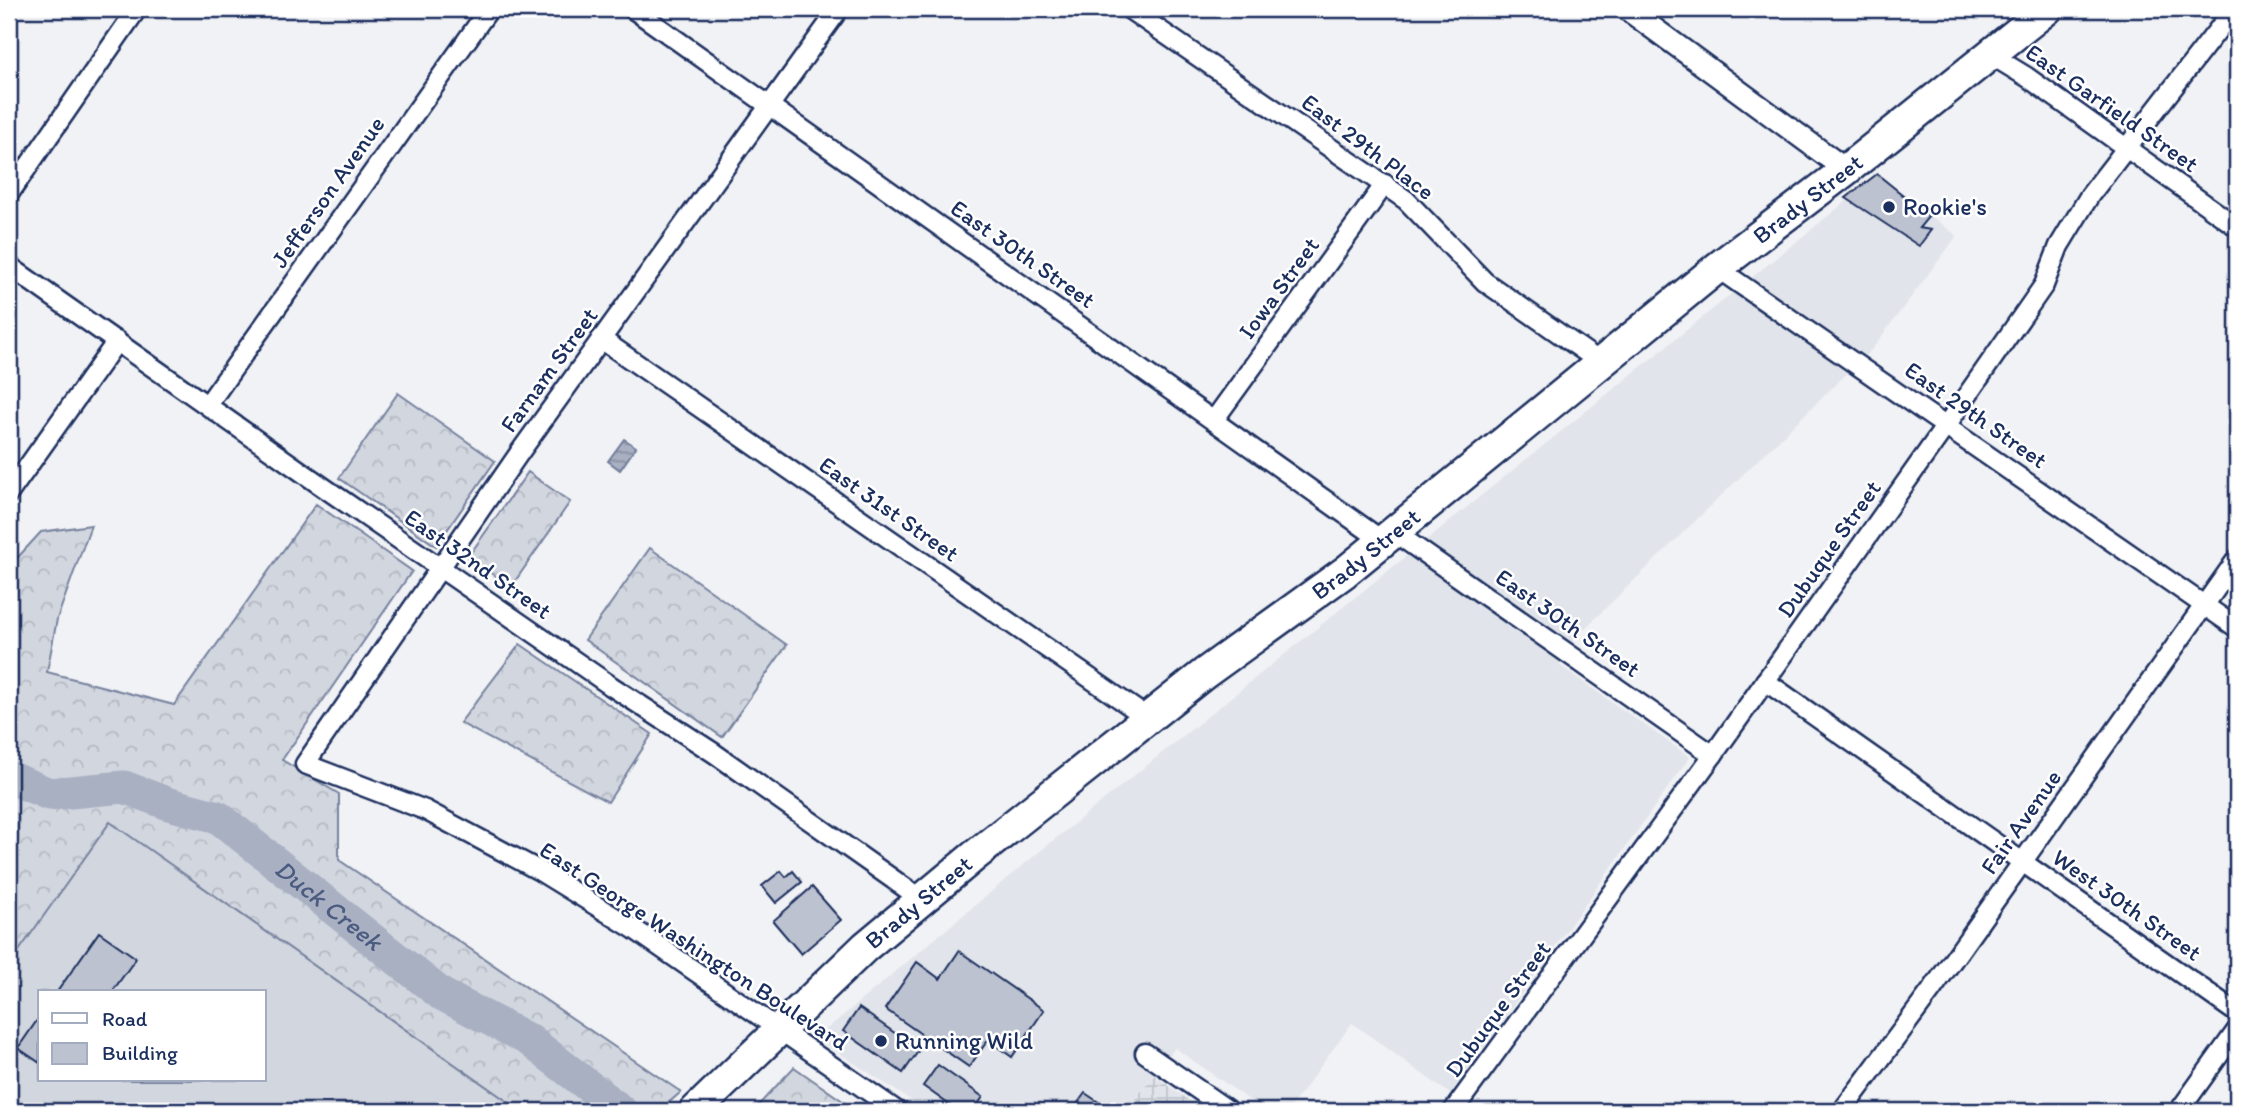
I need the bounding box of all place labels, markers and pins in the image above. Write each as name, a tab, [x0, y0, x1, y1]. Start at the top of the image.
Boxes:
place label: Rookie's	[1903, 192, 1987, 221]
marker: Rookie's	[1881, 199, 1897, 215]
place label: Running Wild	[895, 1026, 1033, 1055]
marker: Running Wild	[873, 1033, 889, 1049]

